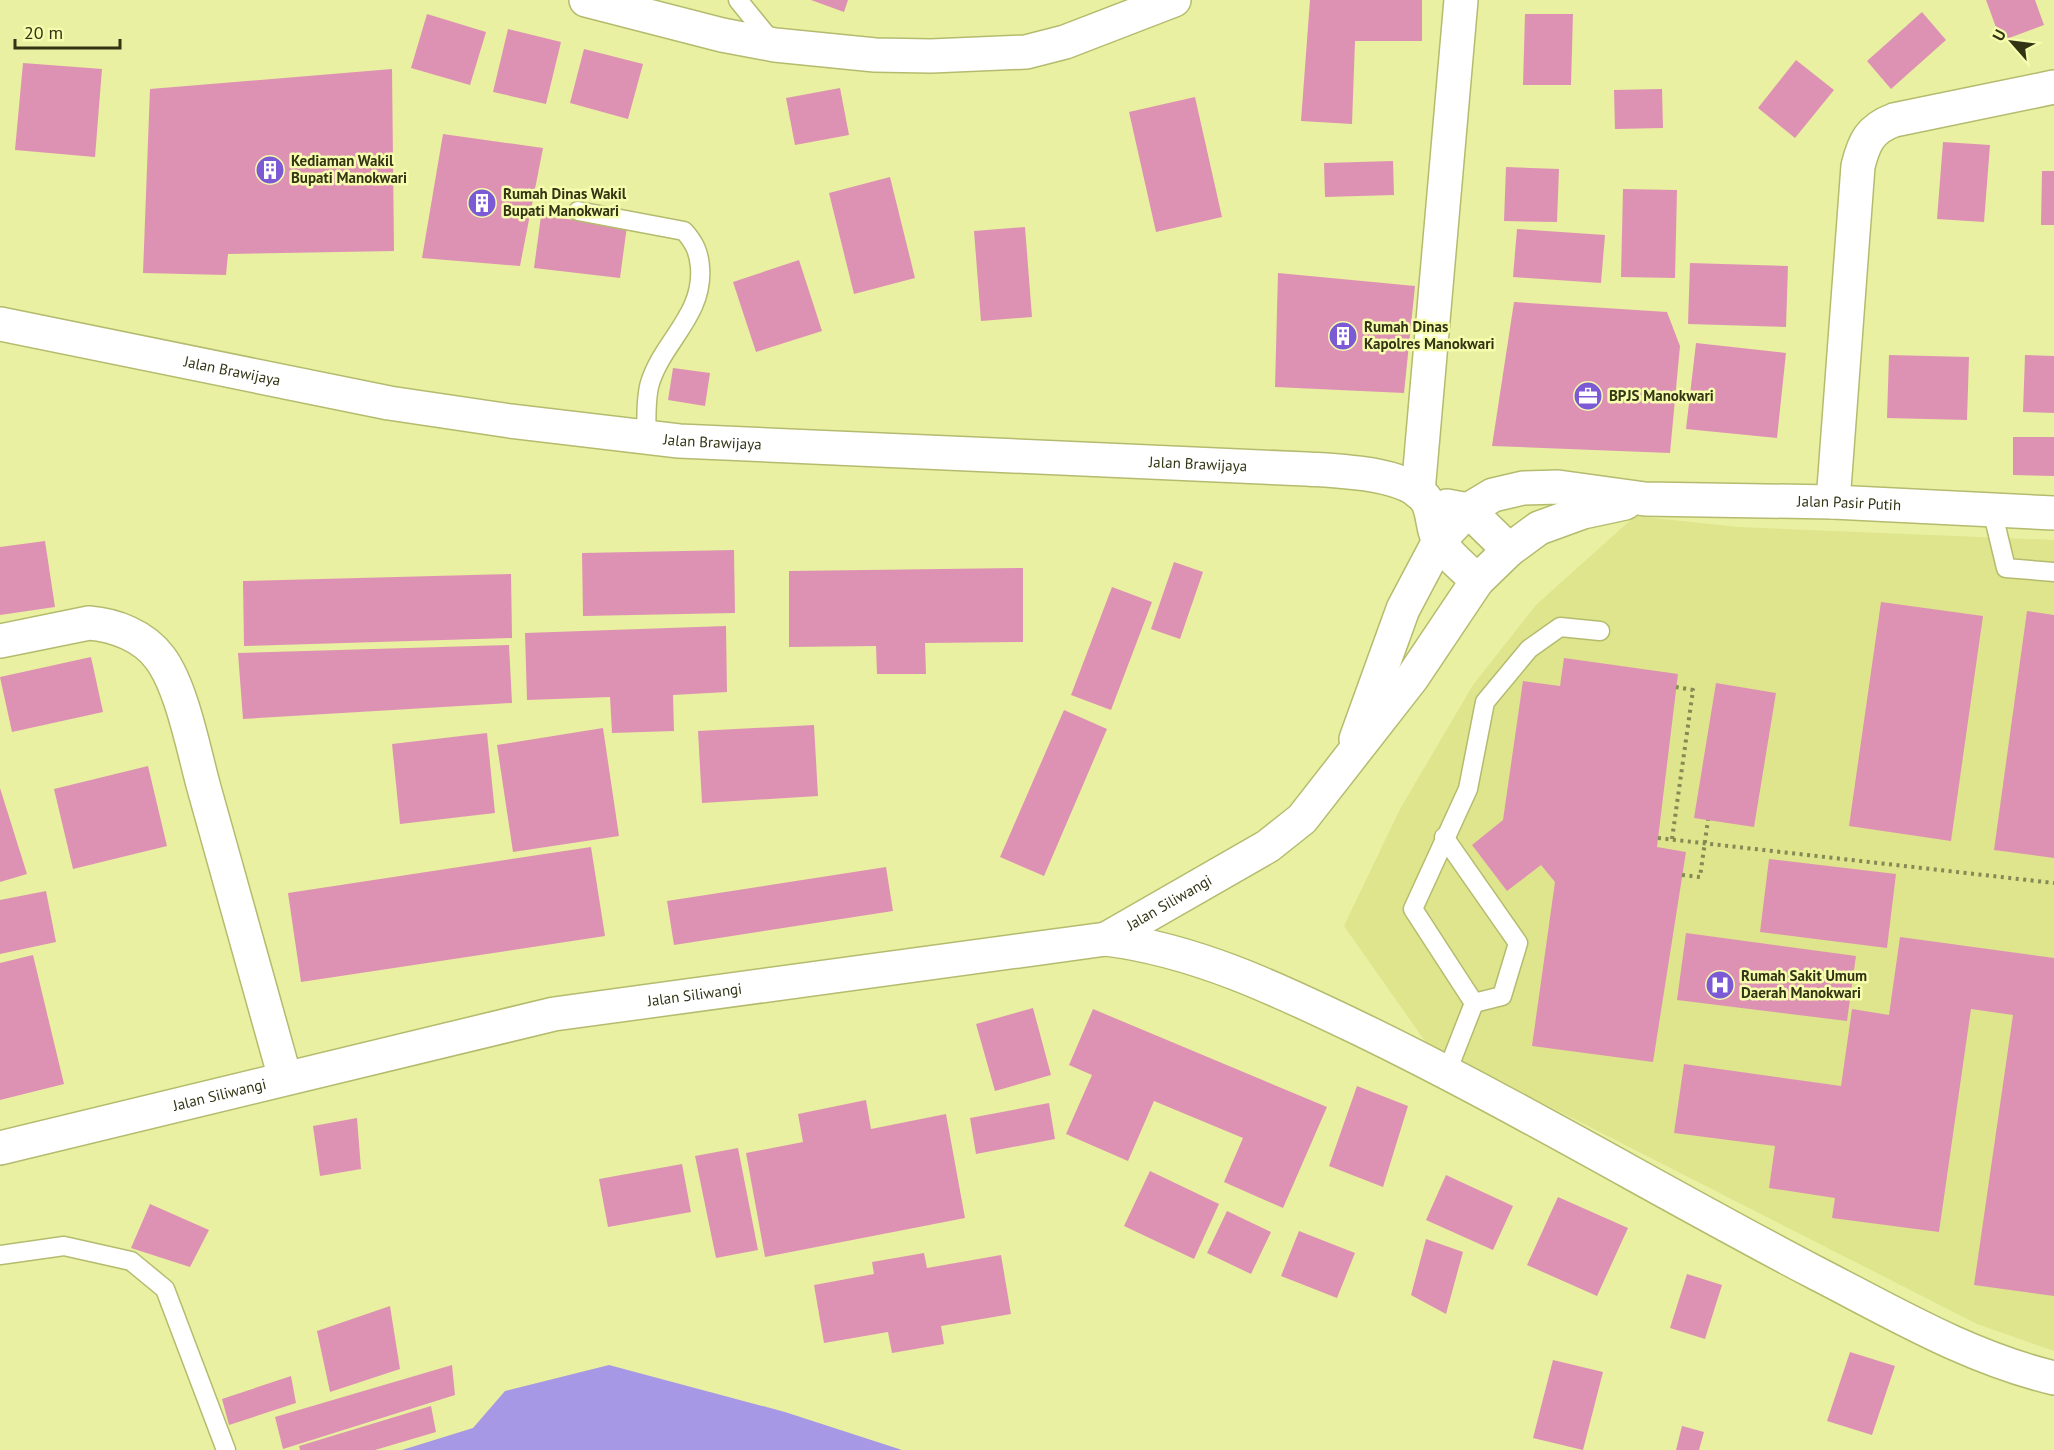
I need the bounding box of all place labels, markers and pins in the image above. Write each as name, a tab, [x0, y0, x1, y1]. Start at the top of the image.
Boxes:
place label: Kediaman Wakil Bupati Manokwari	[291, 151, 407, 187]
building icon: Kediaman Wakil Bupati Manokwari	[254, 154, 286, 186]
place label: Rumah Dinas Wakil Bupati Manokwari	[503, 184, 627, 220]
building icon: Rumah Dinas Wakil Bupati Manokwari	[466, 187, 498, 219]
place label: Rumah Dinas Kapolres Manokwari	[1364, 317, 1495, 353]
building icon: Rumah Dinas Kapolres Manokwari	[1327, 320, 1359, 352]
office icon: BPJS Manokwari	[1572, 380, 1604, 412]
place label: BPJS Manokwari	[1609, 386, 1714, 405]
place label: Rumah Sakit Umum Daerah Manokwari	[1741, 966, 1867, 1002]
hospital icon: Rumah Sakit Umum Daerah Manokwari	[1704, 969, 1736, 1001]

